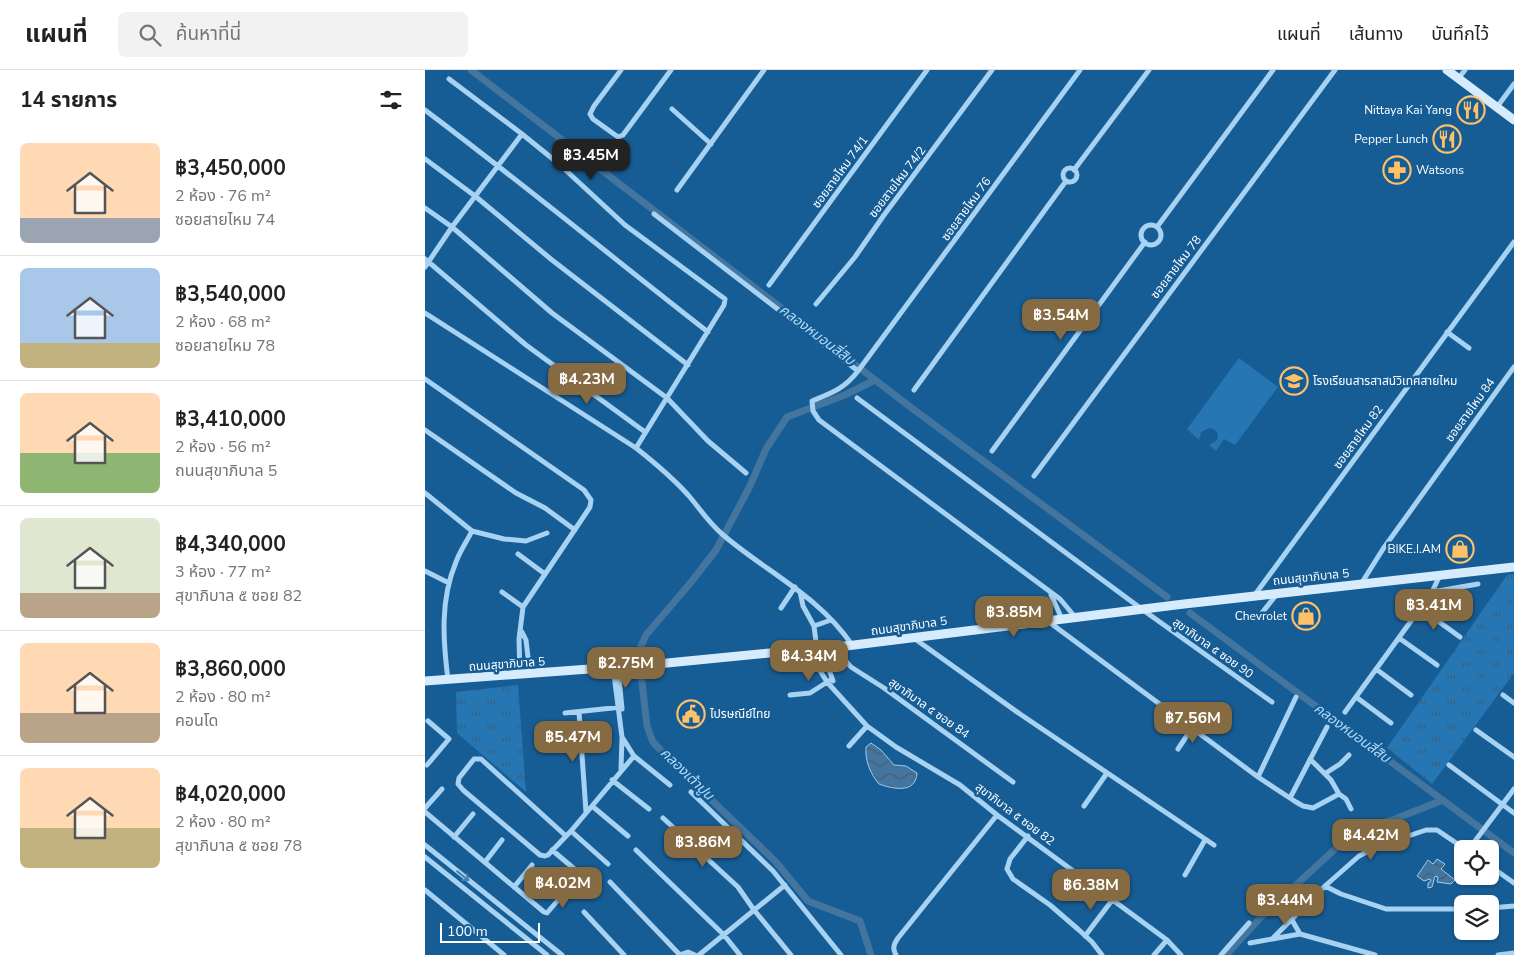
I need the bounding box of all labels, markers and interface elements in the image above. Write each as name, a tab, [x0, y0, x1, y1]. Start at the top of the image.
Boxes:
search box	[118, 12, 468, 57]
text: แผนที่	[25, 18, 88, 50]
icon: search	[136, 21, 164, 49]
text: ค้นหาที่นี่	[176, 21, 241, 47]
text: แผนที่	[1277, 22, 1321, 46]
text: เส้นทาง	[1349, 22, 1403, 46]
text: บันทึกไว้	[1431, 22, 1489, 46]
text: 14 รายการ	[20, 86, 117, 114]
icon: filters	[377, 86, 405, 114]
restaurant icon: Nittaya Kai Yang	[1456, 95, 1486, 125]
place label: Nittaya Kai Yang	[1364, 102, 1452, 118]
restaurant icon: Pepper Lunch	[1432, 124, 1462, 154]
place label: Pepper Lunch	[1354, 131, 1428, 147]
street label: ซอยสายไหม 74/1	[808, 133, 872, 211]
pin: ฿3.45M	[550, 138, 632, 181]
street label: ซอยสายไหม 74/2	[865, 143, 929, 221]
text: ฿3.45M	[563, 144, 619, 166]
text: ฿3,450,000	[175, 154, 286, 182]
pharmacy icon: Watsons	[1382, 155, 1412, 185]
place label: Watsons	[1416, 162, 1464, 178]
icon: home	[60, 163, 120, 223]
street label: ซอยสายไหม 76	[937, 174, 995, 244]
text: 2 ห้อง · 76 m²	[175, 185, 271, 207]
text: ซอยสายไหม 74	[175, 209, 275, 231]
street label: ซอยสายไหม 78	[1147, 232, 1205, 302]
text: ฿3,540,000	[175, 280, 286, 308]
icon: home	[60, 288, 120, 348]
pin: ฿3.54M	[1020, 298, 1102, 341]
water label: คลองหมอนสี่สิบ	[775, 300, 861, 371]
text: ฿3.54M	[1033, 304, 1089, 326]
text: 2 ห้อง · 68 m²	[175, 311, 271, 333]
text: ซอยสายไหม 78	[175, 335, 275, 357]
pin: ฿4.23M	[546, 362, 628, 405]
school or university icon: โรงเรียนสารสาสน์วิเทศสายไหม	[1279, 366, 1309, 396]
text: ฿4.23M	[559, 368, 615, 390]
place label: โรงเรียนสารสาสน์วิเทศสายไหม	[1313, 373, 1457, 389]
street label: ซอยสายไหม 84	[1441, 375, 1499, 445]
street label: ซอยสายไหม 82	[1329, 402, 1387, 472]
text: ฿3,410,000	[175, 405, 286, 433]
icon: home	[60, 413, 120, 473]
text: 2 ห้อง · 56 m²	[175, 436, 271, 458]
text: ถนนสุขาภิบาล 5	[175, 460, 277, 482]
text: ฿4,340,000	[175, 530, 286, 558]
shop icon: BIKE.I.AM	[1445, 534, 1475, 564]
icon: home	[60, 538, 120, 598]
place label: BIKE.I.AM	[1387, 541, 1441, 557]
text: 3 ห้อง · 77 m²	[175, 561, 271, 583]
street label: ถนนสุขาภิบาล 5	[1272, 565, 1350, 589]
text: สุขาภิบาล ๕ ซอย 82	[175, 585, 302, 607]
pin: ฿3.41M	[1393, 588, 1475, 631]
text: ฿3.41M	[1406, 594, 1462, 616]
pin: ฿3.85M	[973, 596, 1055, 638]
text: ฿3.85M	[986, 601, 1042, 623]
shop icon: Chevrolet	[1291, 601, 1321, 631]
place label: Chevrolet	[1235, 608, 1288, 624]
street label: ถนนสุขาภิบาล 5	[870, 613, 948, 639]
street label: สุขาภิบาล ๕ ซอย 90	[1169, 614, 1257, 682]
pin: ฿4.34M	[768, 640, 850, 682]
text: ฿4.34M	[781, 645, 837, 667]
pin: ฿2.75M	[585, 646, 667, 689]
text: ฿2.75M	[598, 652, 654, 674]
street label: ถนนสุขาภิบาล 5	[468, 653, 546, 675]
text: ฿3,860,000	[175, 655, 286, 683]
icon: home	[60, 663, 120, 723]
street label: สุขาภิบาล ๕ ซอย 84	[885, 674, 973, 742]
text: 2 ห้อง · 80 m²	[175, 686, 271, 708]
water label: คลองหมอนสี่สิบ	[1310, 698, 1396, 768]
public building icon: ไปรษณีย์ไทย	[676, 699, 706, 729]
pin: ฿7.56M	[1152, 702, 1234, 744]
place label: ไปรษณีย์ไทย	[709, 706, 770, 722]
text: ฿7.56M	[1165, 707, 1221, 729]
text: คอนโด	[175, 710, 218, 732]
pin: ฿5.47M	[532, 720, 614, 763]
text: ฿5.47M	[545, 726, 601, 748]
water label: คลองเต้าปูน	[656, 744, 719, 805]
street label: สุขาภิบาล ๕ ซอย 82	[972, 779, 1058, 849]
text: ฿4,020,000	[175, 780, 286, 808]
icon: home	[60, 788, 120, 848]
text: 2 ห้อง · 80 m²	[175, 811, 271, 833]
pin: ฿4.42M	[1330, 818, 1412, 861]
text: ฿4.42M	[1343, 824, 1399, 846]
pin: ฿3.86M	[662, 826, 744, 868]
text: ฿3.86M	[675, 831, 731, 853]
text: สุขาภิบาล ๕ ซอย 78	[175, 835, 302, 857]
map controls	[1454, 840, 1499, 940]
button: locate	[1454, 840, 1499, 885]
pin: ฿4.02M	[522, 866, 604, 909]
pin: ฿6.38M	[1050, 868, 1132, 911]
one-way arrow	[456, 870, 469, 881]
text: ฿4.02M	[535, 872, 591, 894]
text: ฿6.38M	[1063, 874, 1119, 896]
pin: ฿3.44M	[1244, 884, 1326, 926]
text: ฿3.44M	[1257, 889, 1313, 911]
button: layers	[1454, 895, 1499, 940]
scale bar	[440, 920, 540, 943]
text: 100 m	[447, 922, 488, 941]

